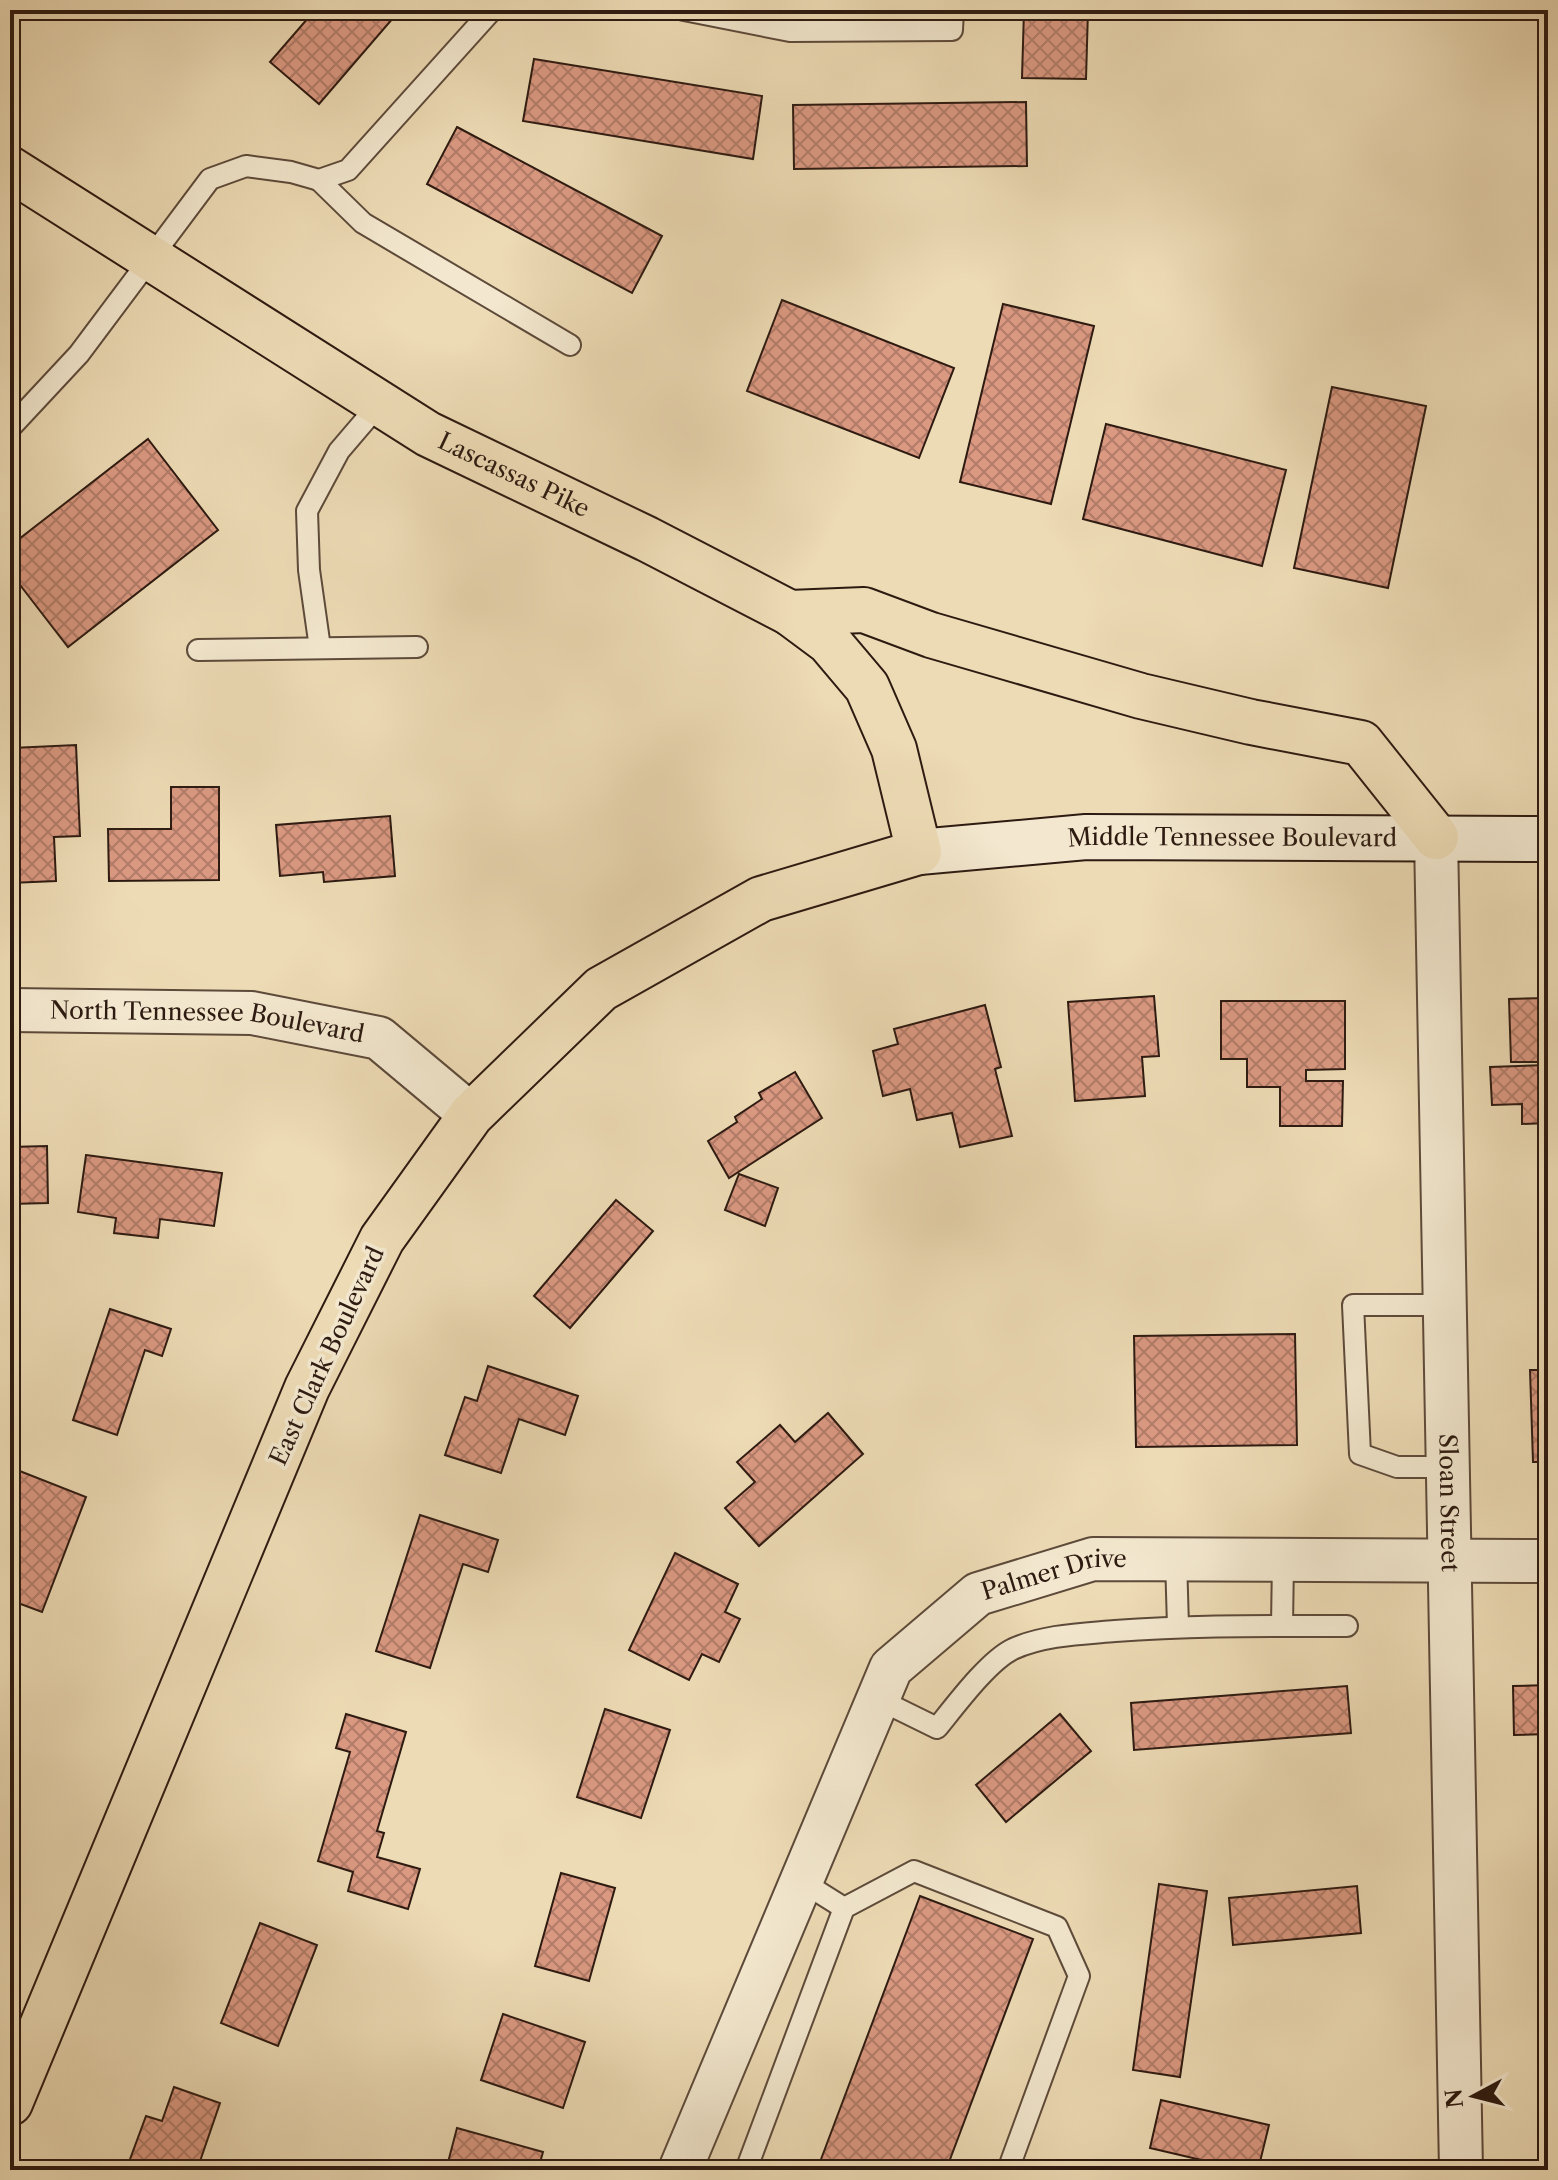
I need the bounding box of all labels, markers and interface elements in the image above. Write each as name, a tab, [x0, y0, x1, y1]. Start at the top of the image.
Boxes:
street label: Lascassas Pike	[434, 426, 594, 523]
street label: Middle Tennessee Boulevard	[1066, 822, 1398, 853]
street label: North Tennessee Boulevard	[50, 995, 367, 1049]
street label: East Clark Boulevard	[263, 1241, 390, 1470]
street label: Sloan Street	[1433, 1433, 1465, 1573]
street label: Palmer Drive	[978, 1544, 1127, 1606]
north arrow	[1434, 2056, 1514, 2136]
text: N	[1440, 2087, 1469, 2110]

